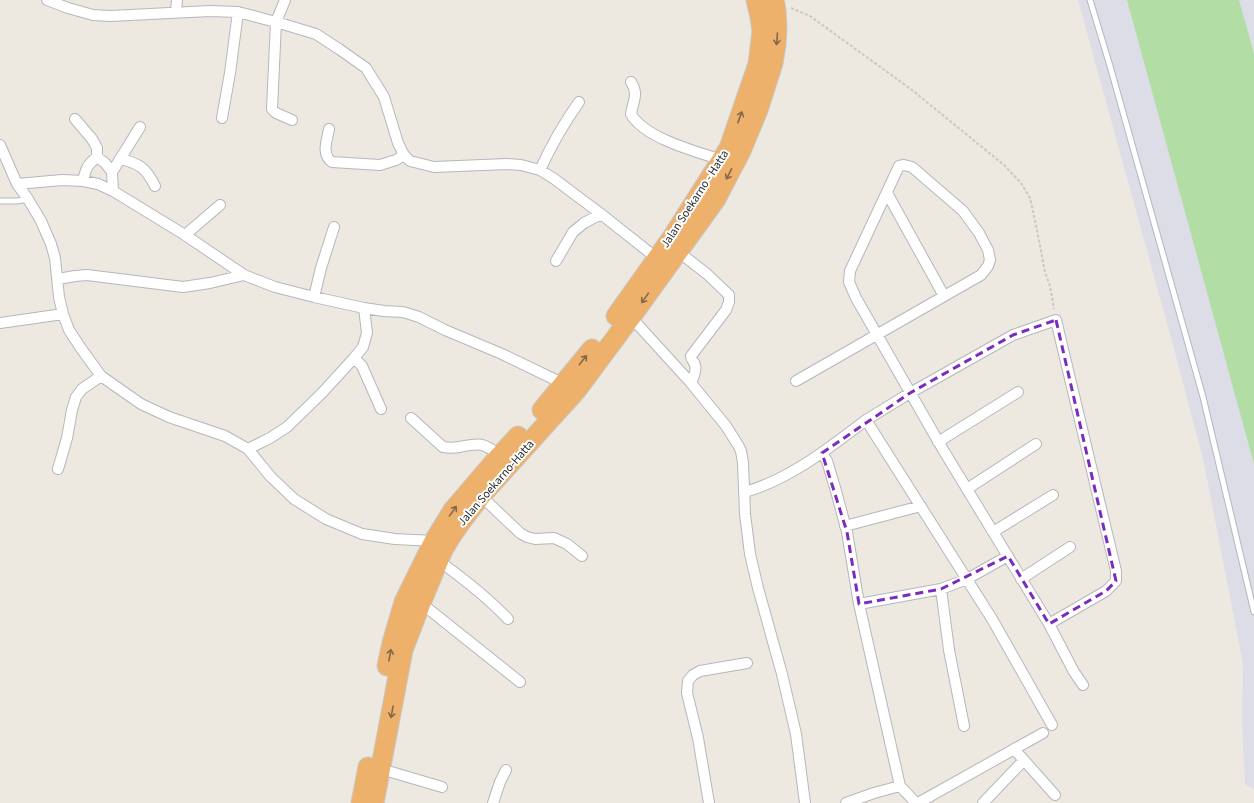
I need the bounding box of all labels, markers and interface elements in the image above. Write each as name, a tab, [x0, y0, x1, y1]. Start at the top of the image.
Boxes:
one-way arrow	[773, 32, 780, 45]
one-way arrow	[737, 111, 745, 123]
street label: Jalan Soekarno - Hatta	[657, 147, 733, 251]
one-way arrow	[725, 167, 732, 179]
one-way arrow	[641, 292, 649, 303]
one-way arrow	[579, 354, 588, 365]
street label: Jalan Soekarno-Hatta	[454, 436, 538, 530]
one-way arrow	[449, 506, 457, 517]
one-way arrow	[386, 649, 394, 662]
one-way arrow	[387, 705, 395, 718]

